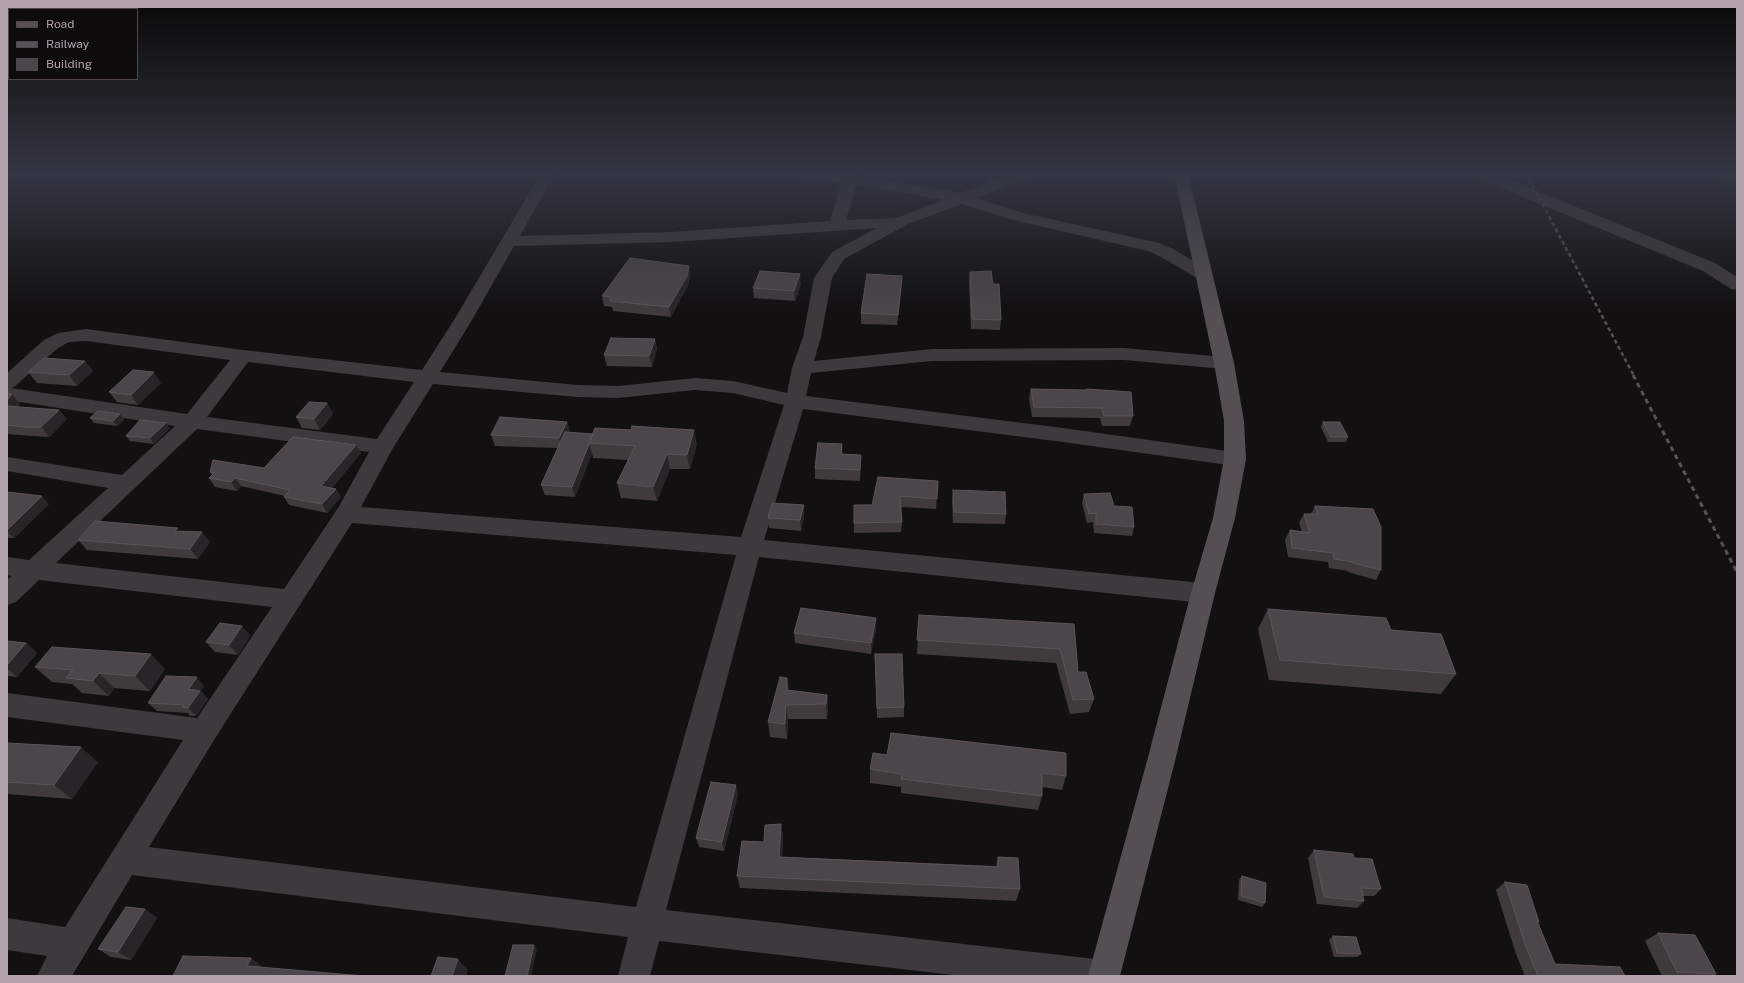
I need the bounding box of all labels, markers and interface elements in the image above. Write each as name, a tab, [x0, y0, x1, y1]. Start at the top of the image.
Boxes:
legend	[8, 8, 138, 80]
text: Road	[46, 17, 74, 31]
text: Railway	[46, 37, 89, 51]
text: Building	[46, 57, 92, 71]

